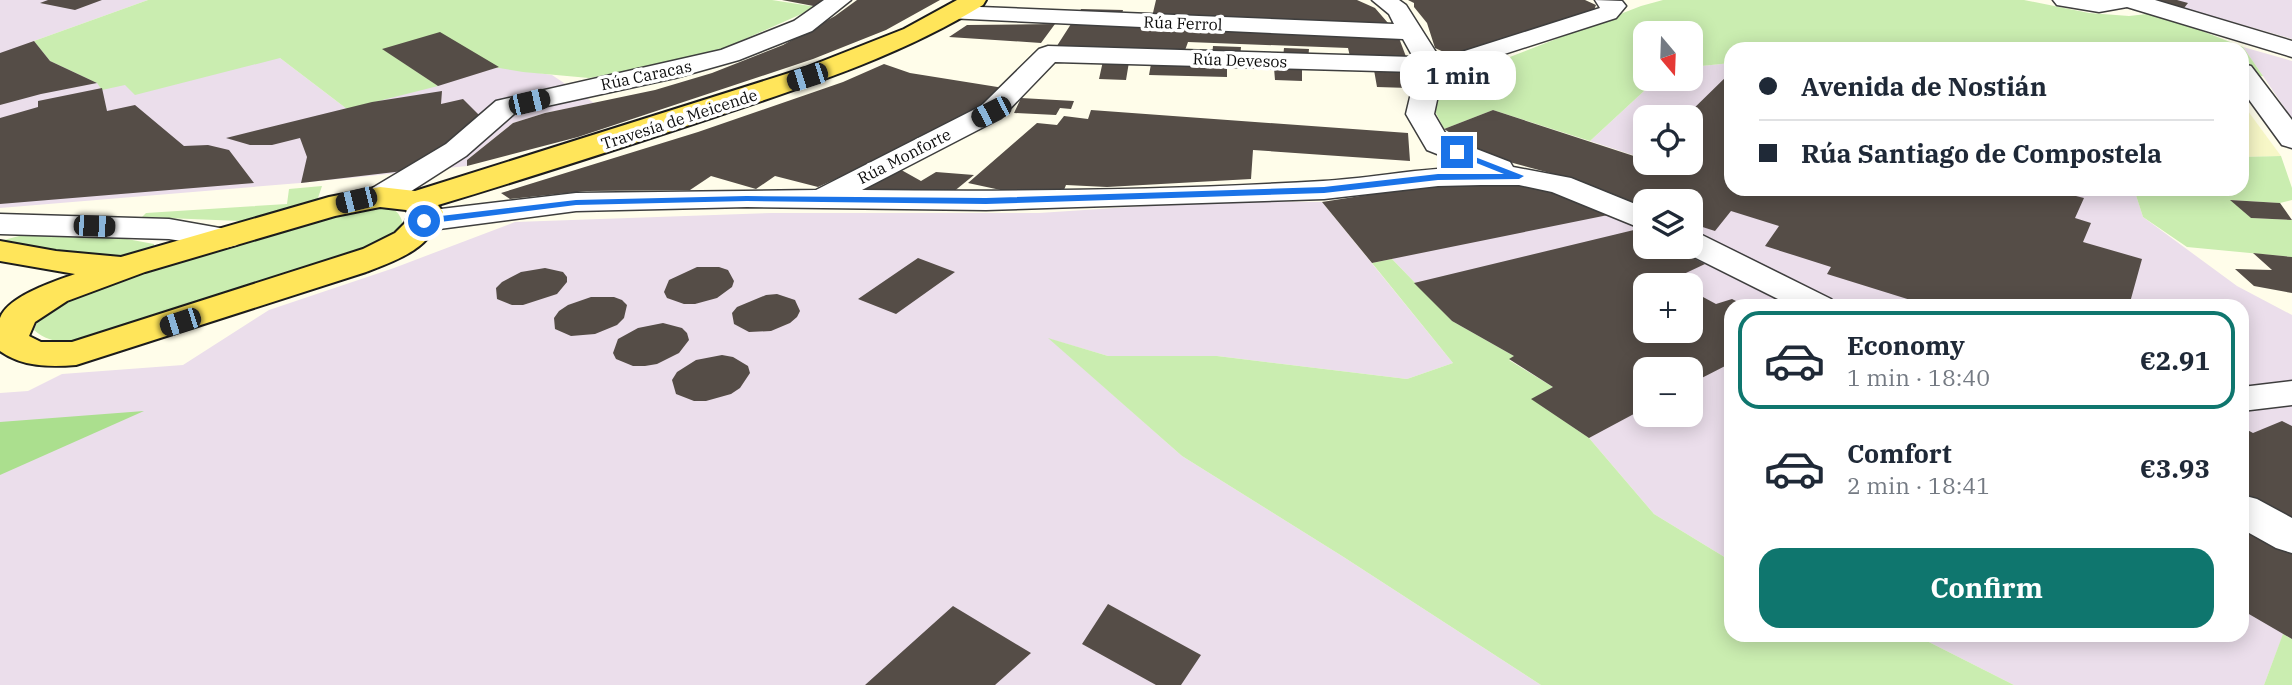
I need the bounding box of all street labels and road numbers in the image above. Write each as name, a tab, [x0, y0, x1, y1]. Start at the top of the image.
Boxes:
street label: Rúa Ferrol	[1143, 12, 1223, 34]
street label: Rúa Devesos	[1192, 48, 1288, 72]
street label: Rúa Caracas	[599, 56, 693, 94]
street label: Travesía de Meicende	[598, 84, 760, 154]
street label: Rúa Monforte	[854, 124, 954, 188]

